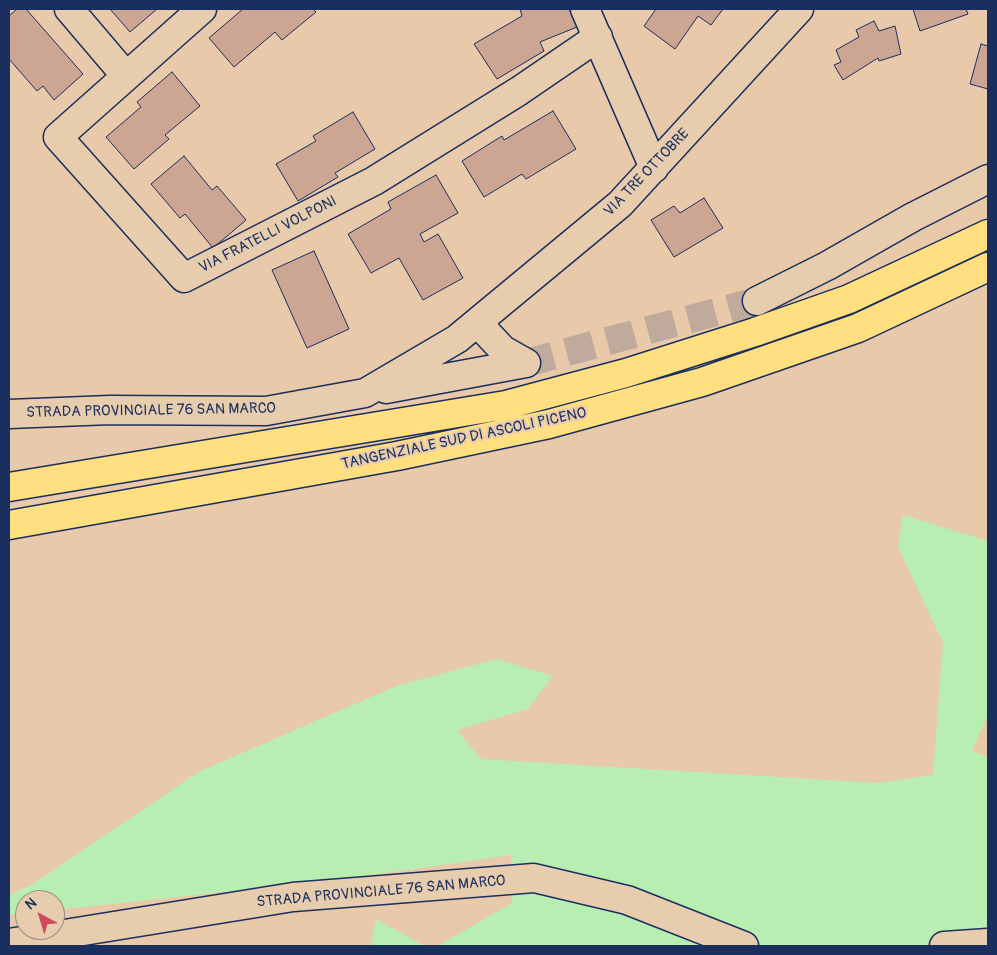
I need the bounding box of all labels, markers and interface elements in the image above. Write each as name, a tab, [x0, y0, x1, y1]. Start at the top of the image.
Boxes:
street label: VIA TRE OTTOBRE	[601, 125, 693, 221]
street label: VIA FRATELLI VOLPONI	[196, 192, 340, 278]
street label: STRADA PROVINCIALE 76 SAN MARCO	[26, 400, 276, 422]
street label: TANGENZIALE SUD DI ASCOLI PICENO	[340, 404, 588, 474]
street label: STRADA PROVINCIALE 76 SAN MARCO	[256, 872, 506, 912]
north arrow	[15, 890, 65, 940]
text: N	[22, 894, 40, 913]

